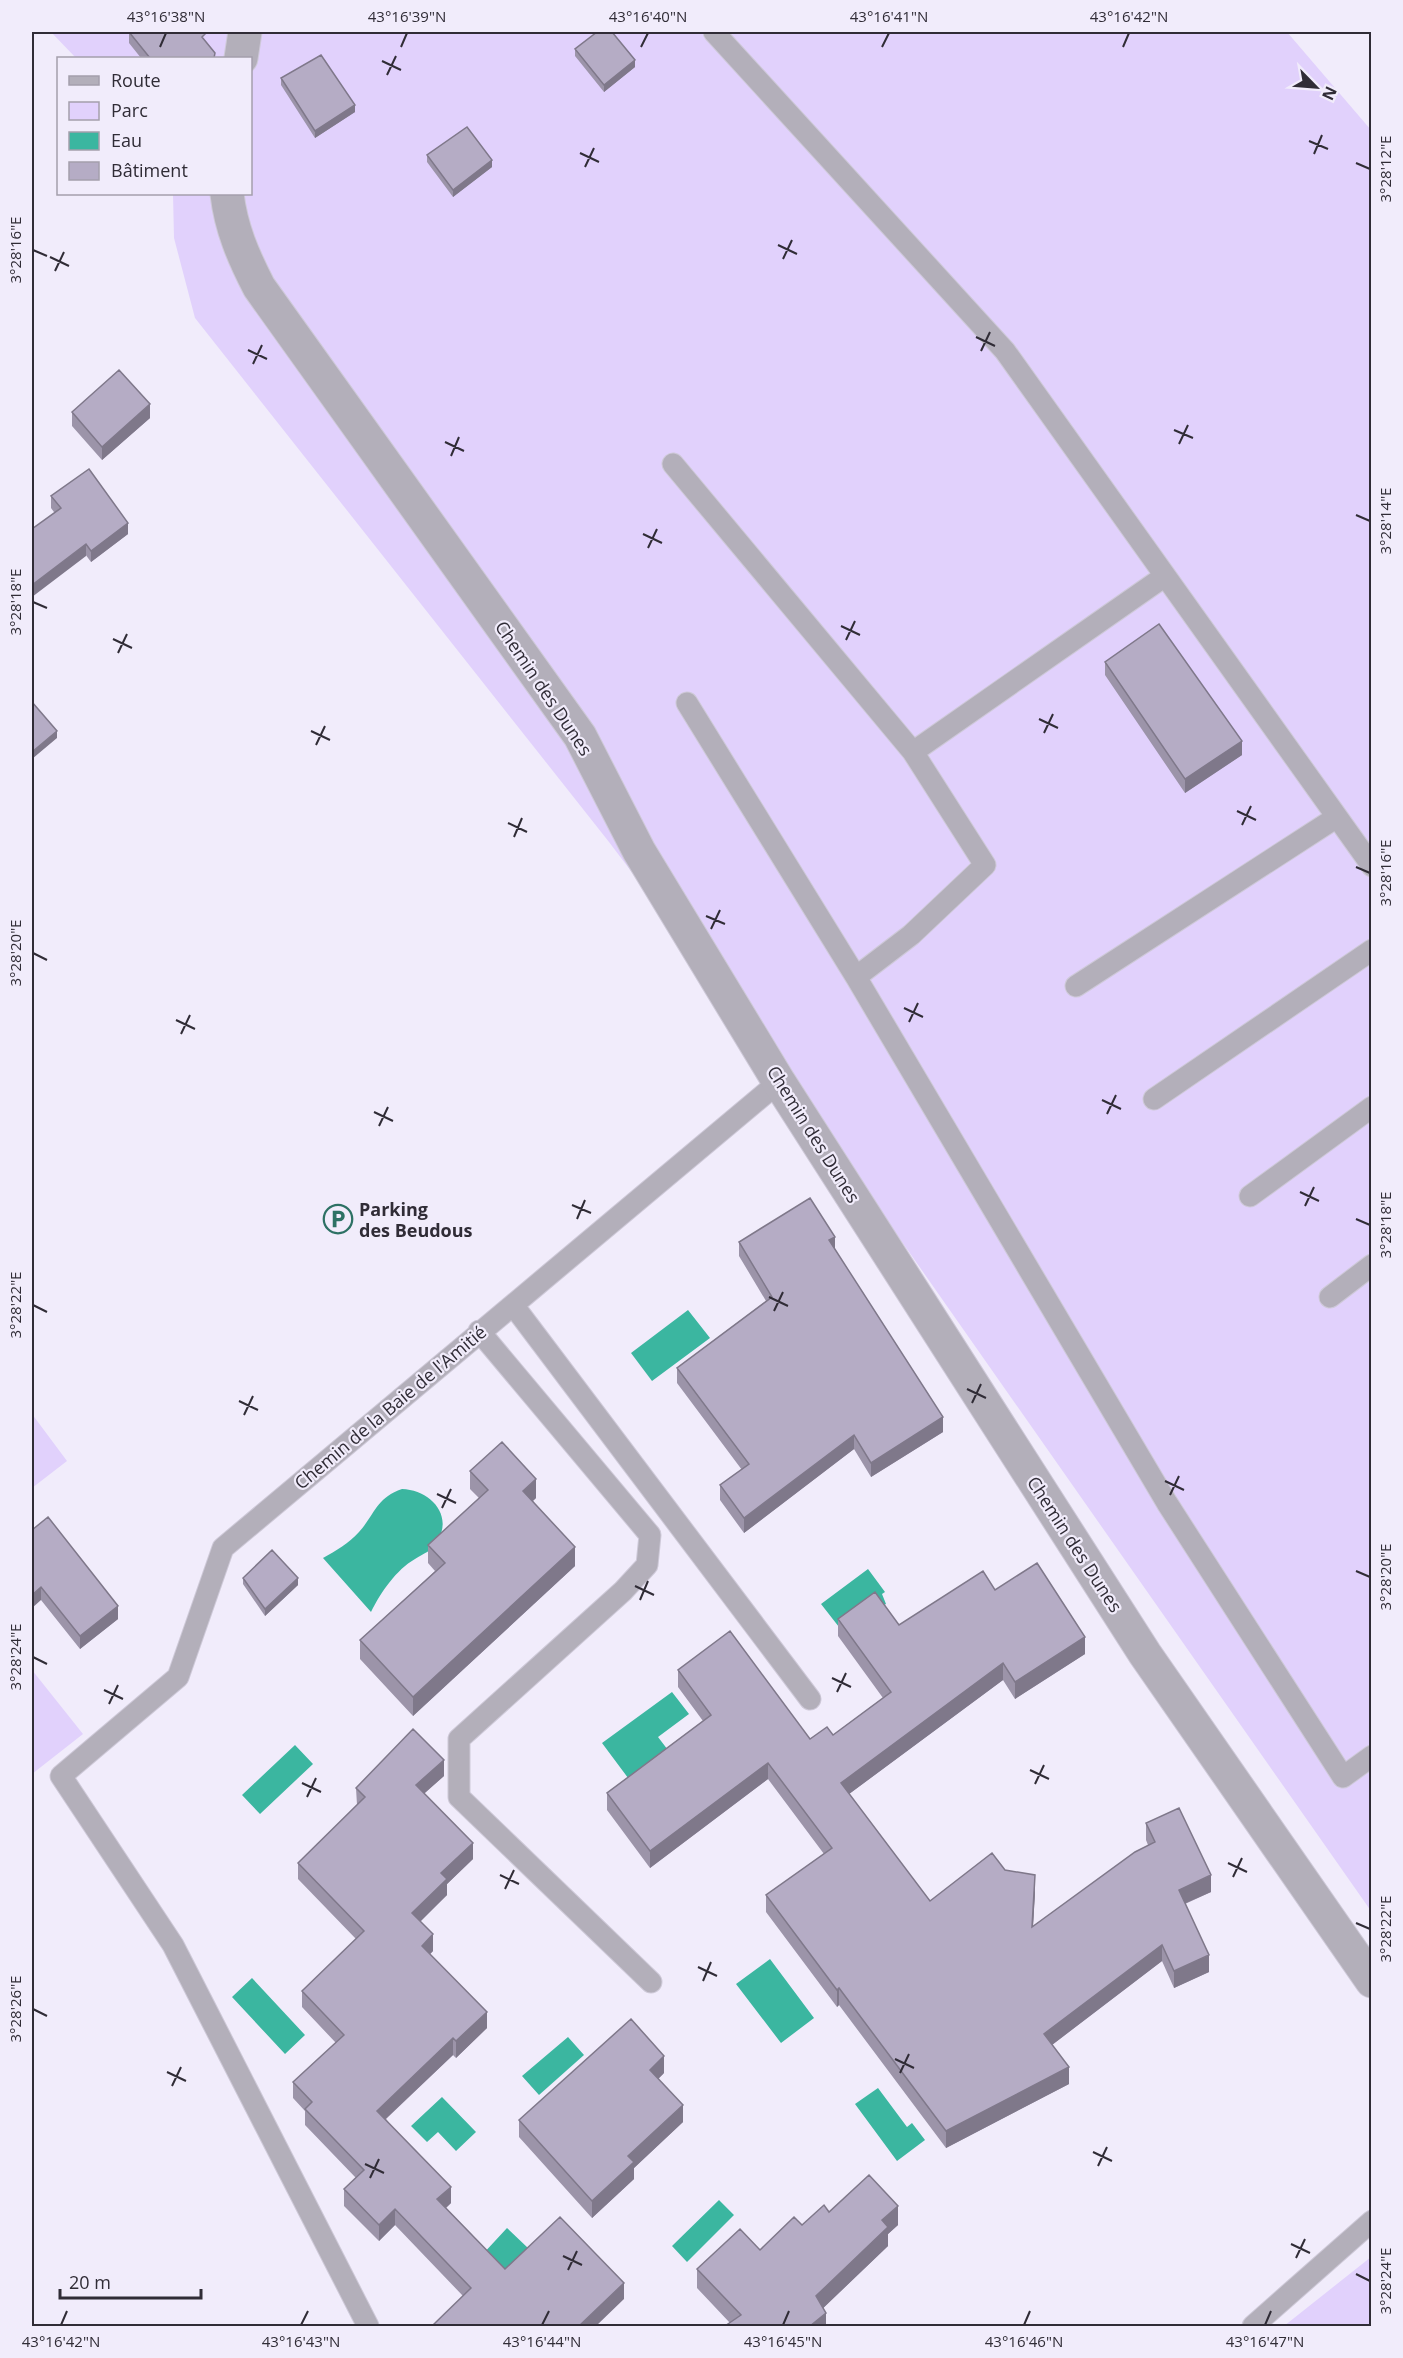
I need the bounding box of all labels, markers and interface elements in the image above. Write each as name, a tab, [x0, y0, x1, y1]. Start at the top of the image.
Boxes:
text: 43°16'38"N	[127, 6, 205, 26]
text: 43°16'39"N	[368, 6, 446, 26]
text: 43°16'40"N	[609, 6, 687, 26]
text: 43°16'41"N	[850, 6, 928, 26]
text: 43°16'42"N	[1090, 6, 1168, 26]
legend	[57, 57, 252, 195]
north arrow	[1286, 57, 1346, 117]
text: Route	[111, 68, 161, 92]
text: N	[1317, 83, 1342, 104]
text: Parc	[111, 98, 148, 122]
text: Eau	[111, 128, 142, 152]
text: 3°28'12"E	[1375, 136, 1395, 202]
text: Bâtiment	[111, 158, 188, 182]
text: 3°28'16"E	[5, 217, 25, 283]
text: 3°28'14"E	[1375, 488, 1395, 554]
text: 3°28'18"E	[5, 569, 25, 635]
street label: Chemin des Dunes	[490, 616, 598, 760]
text: 3°28'16"E	[1375, 840, 1395, 906]
text: 3°28'20"E	[5, 920, 25, 986]
street label: Chemin des Dunes	[762, 1061, 866, 1207]
text: 3°28'18"E	[1375, 1192, 1395, 1258]
place label: Parking des Beudous	[359, 1197, 473, 1242]
parking icon: Parking des Beudous	[322, 1203, 354, 1235]
text: 3°28'22"E	[5, 1272, 25, 1338]
street label: Chemin de la Baie de l'Amitié	[289, 1320, 491, 1494]
street label: Chemin des Dunes	[1022, 1471, 1128, 1617]
text: 3°28'20"E	[1375, 1544, 1395, 1610]
text: 3°28'24"E	[5, 1624, 25, 1690]
text: 3°28'22"E	[1375, 1896, 1395, 1962]
text: 3°28'26"E	[5, 1976, 25, 2042]
text: 3°28'24"E	[1375, 2248, 1395, 2314]
scale bar	[60, 2262, 201, 2300]
text: 20 m	[69, 2270, 111, 2294]
text: 43°16'42"N	[22, 2331, 100, 2351]
text: 43°16'43"N	[262, 2331, 340, 2351]
text: 43°16'44"N	[503, 2331, 581, 2351]
text: 43°16'45"N	[744, 2331, 822, 2351]
text: 43°16'46"N	[985, 2331, 1063, 2351]
text: 43°16'47"N	[1226, 2331, 1304, 2351]

